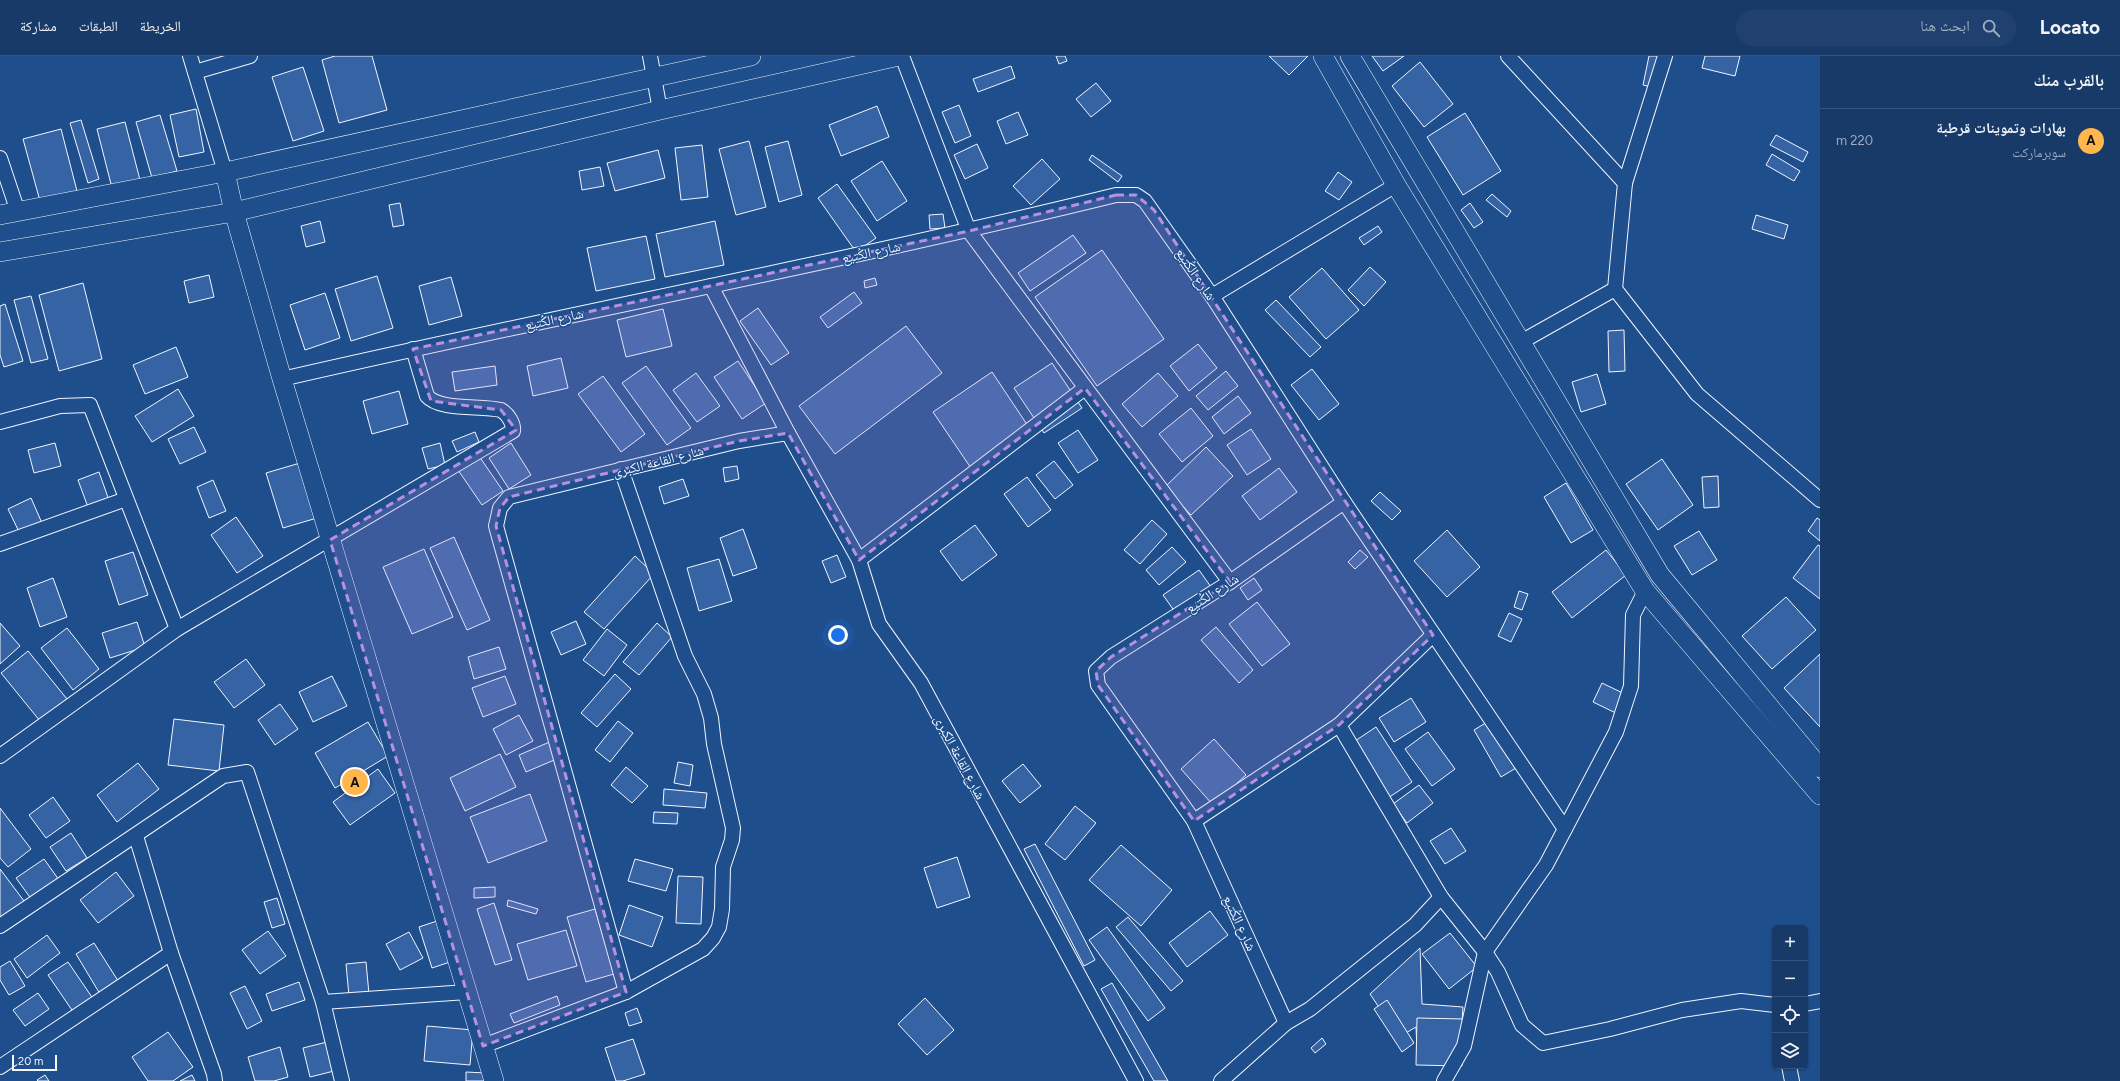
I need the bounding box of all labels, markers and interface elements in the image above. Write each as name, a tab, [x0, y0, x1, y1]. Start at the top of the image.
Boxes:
search box	[1736, 10, 2016, 46]
text: Locato	[2040, 16, 2100, 39]
text: ابحث هنا	[1920, 17, 1970, 35]
icon: search	[1980, 17, 2002, 39]
text: مشاركة	[20, 18, 57, 35]
text: الطبقات	[79, 18, 118, 35]
text: الخريطة	[140, 18, 181, 35]
text: بالقرب منك	[2034, 70, 2104, 90]
text: بهارات وتموينات قرطبة	[1936, 119, 2066, 137]
text: 220 m	[1836, 133, 1873, 148]
text: A	[2086, 133, 2096, 148]
text: سوبرماركت	[2012, 145, 2066, 160]
street label: شارع الكُتيع	[840, 238, 902, 268]
street label: شارع الكُتيع	[1171, 245, 1219, 304]
street label: شارع الكُتيع	[523, 305, 585, 335]
street label: شارع القاعة الكبرى	[611, 442, 706, 482]
street label: شارع الكُتيع	[1183, 570, 1242, 618]
your location	[828, 625, 848, 645]
street label: شارع القاعة الكبرى	[929, 712, 989, 803]
pin: A	[342, 767, 368, 797]
street label: شارع الكُتيع	[1218, 893, 1260, 954]
map controls	[1772, 925, 1808, 1069]
button: +	[1772, 925, 1808, 961]
button: −	[1772, 961, 1808, 997]
button: locate	[1772, 997, 1808, 1033]
button: layers	[1772, 1033, 1808, 1069]
scale bar	[12, 1053, 57, 1072]
text: 20 m	[18, 1055, 43, 1068]

